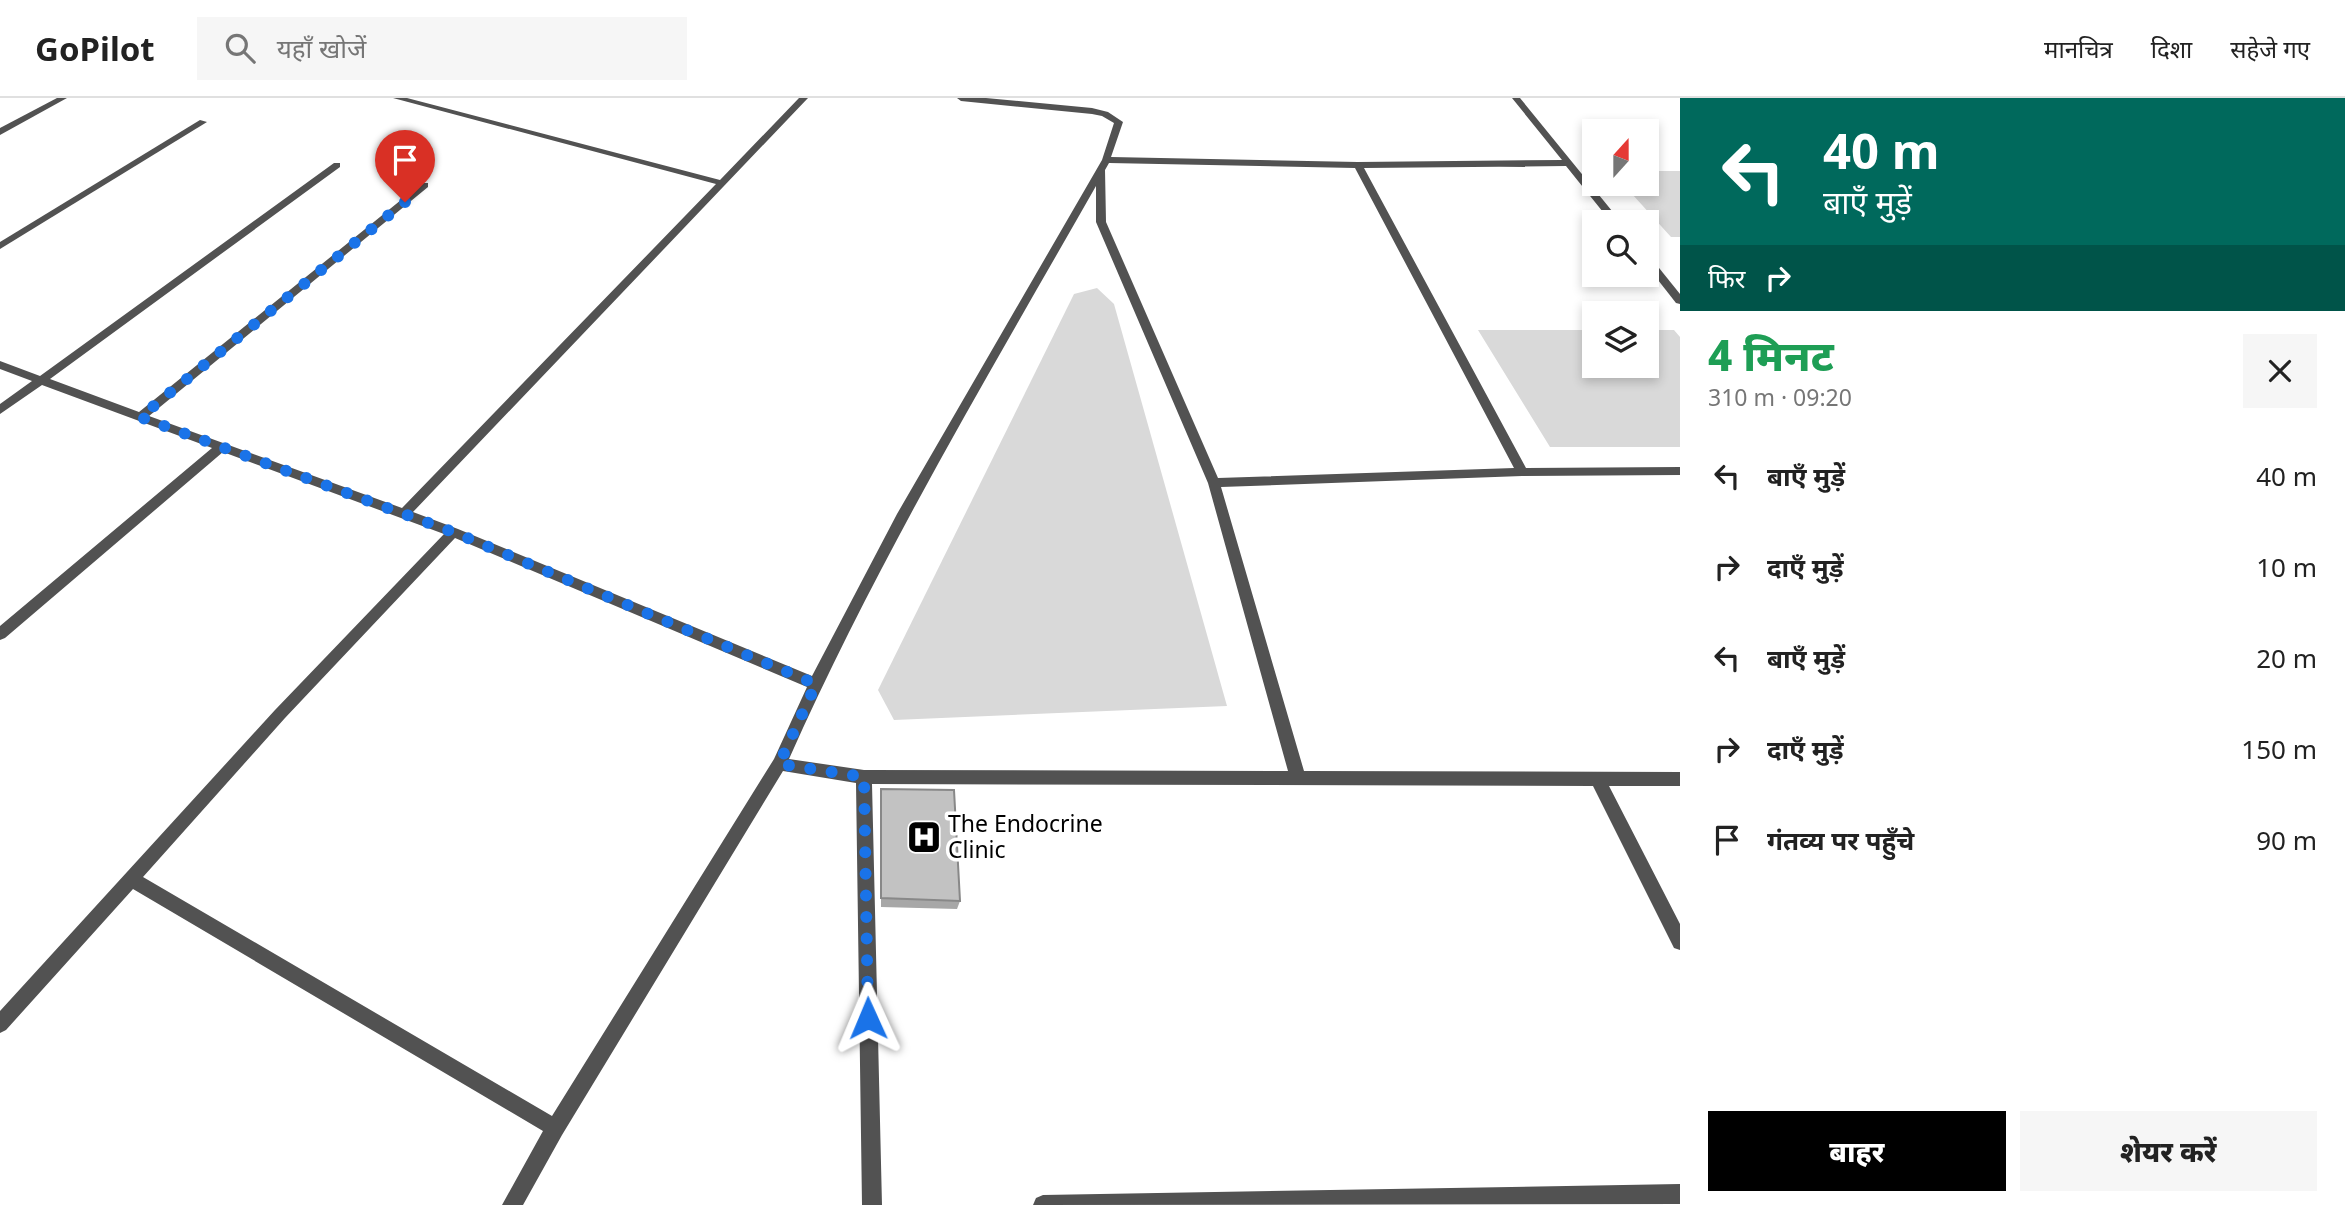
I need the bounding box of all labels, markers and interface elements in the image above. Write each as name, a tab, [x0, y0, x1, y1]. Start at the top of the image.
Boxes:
search box	[197, 17, 687, 80]
text: GoPilot	[35, 26, 155, 71]
icon: search	[221, 29, 259, 67]
text: यहाँ खोजें	[277, 30, 366, 66]
text: मानचित्र	[2044, 32, 2113, 65]
text: दिशा	[2151, 32, 2192, 65]
text: सहेजे गए	[2230, 32, 2310, 65]
text: 40 m	[1823, 117, 1940, 183]
north arrow	[1582, 119, 1659, 196]
map controls	[1582, 119, 1659, 378]
icon: left	[1708, 126, 1799, 217]
pin	[375, 130, 435, 202]
icon: arrive	[386, 141, 424, 179]
text: बाएँ मुड़ें	[1823, 180, 1912, 223]
button: search	[1582, 210, 1659, 287]
icon: right	[1759, 259, 1797, 297]
text: फिर	[1708, 260, 1745, 296]
button: layers	[1582, 301, 1659, 378]
text: 4 मिनट	[1708, 326, 1834, 383]
button: close	[2243, 334, 2317, 408]
text: 310 m · 09:20	[1708, 381, 1852, 413]
icon: left	[1708, 457, 1746, 495]
text: बाएँ मुड़ें	[1767, 458, 1845, 494]
text: 40 m	[2256, 458, 2317, 494]
icon: right	[1708, 548, 1746, 586]
text: दाएँ मुड़ें	[1767, 549, 1844, 585]
text: 10 m	[2256, 549, 2317, 585]
icon: left	[1708, 639, 1746, 677]
text: बाएँ मुड़ें	[1767, 640, 1845, 676]
text: 20 m	[2256, 640, 2317, 676]
icon: right	[1708, 730, 1746, 768]
text: दाएँ मुड़ें	[1767, 731, 1844, 767]
text: 150 m	[2241, 731, 2317, 767]
place label: The Endocrine Clinic	[948, 807, 1103, 865]
hospital icon: The Endocrine Clinic	[905, 818, 943, 856]
icon: arrive	[1708, 821, 1746, 859]
text: गंतव्य पर पहुँचे	[1767, 822, 1914, 858]
text: 90 m	[2256, 822, 2317, 858]
position arrow	[831, 981, 905, 1055]
button: बाहर	[1708, 1111, 2006, 1191]
button: शेयर करें	[2020, 1111, 2317, 1191]

